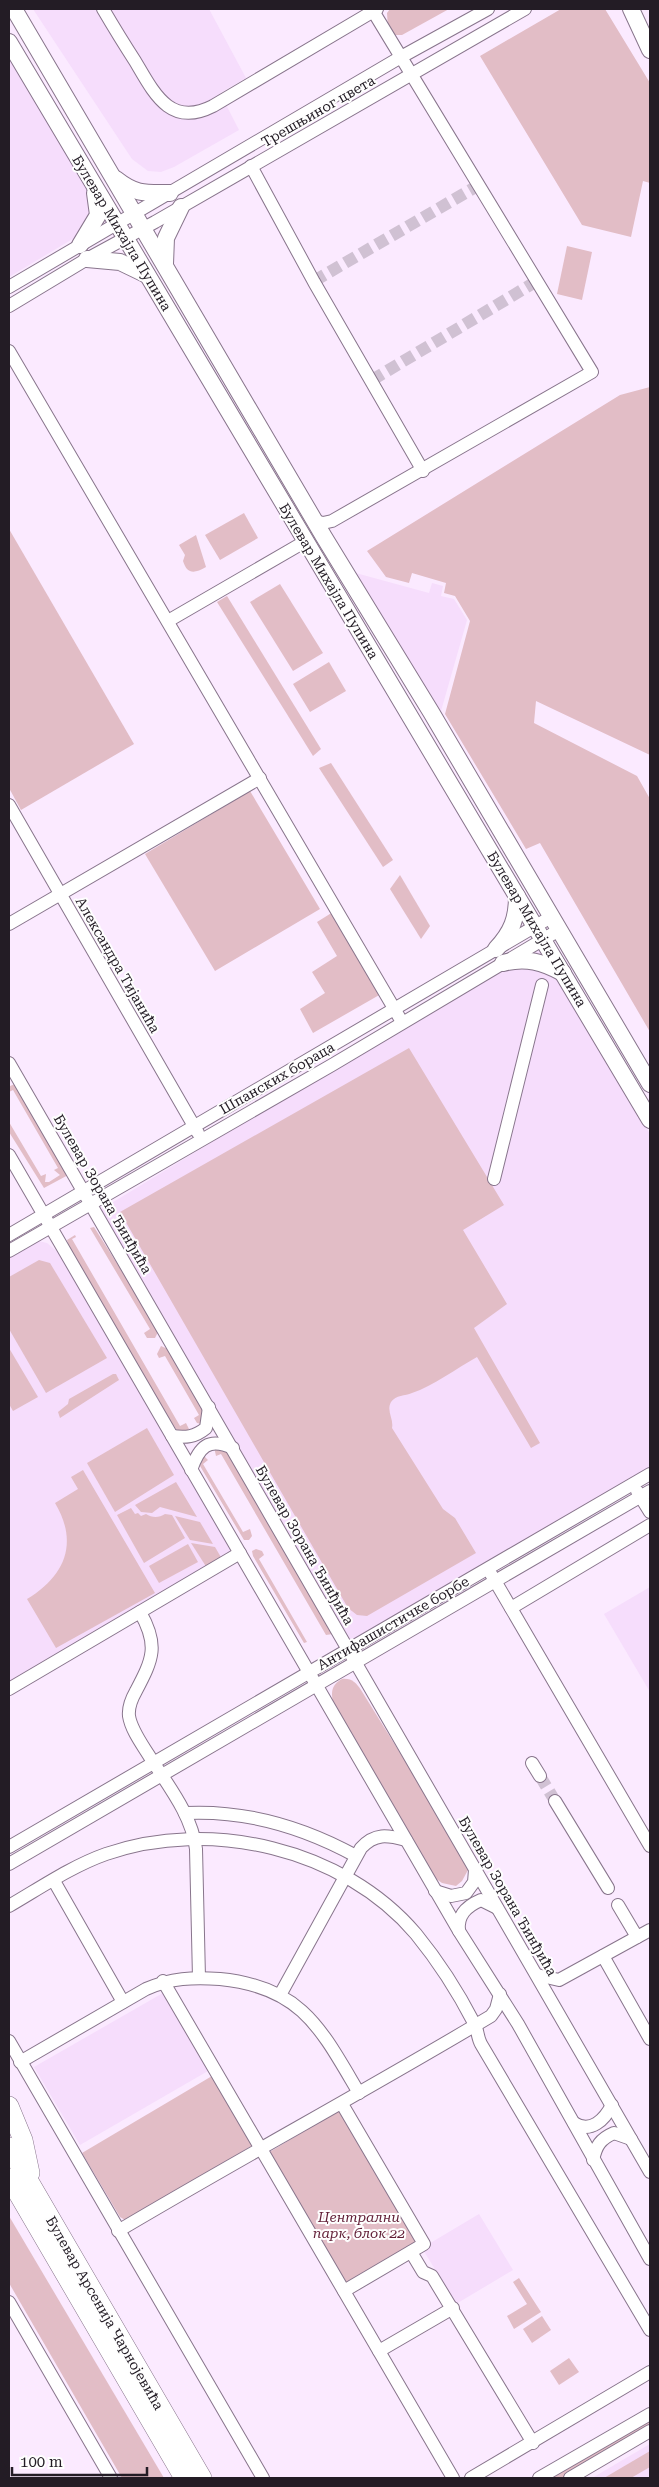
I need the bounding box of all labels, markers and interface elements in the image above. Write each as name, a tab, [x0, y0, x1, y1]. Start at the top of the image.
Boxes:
street label: Трешњиног цвета	[258, 72, 378, 150]
street label: Булевар Михајла Пупина	[69, 152, 175, 314]
street label: Булевар Михајла Пупина	[276, 500, 382, 662]
street label: Булевар Михајла Пупина	[484, 848, 590, 1010]
street label: Александра Тијанића	[73, 894, 164, 1036]
street label: Шпанских бораца	[217, 1038, 337, 1117]
street label: Булевар Зорана Ђинђића	[51, 1112, 155, 1277]
street label: Булевар Зорана Ђинђића	[253, 1463, 357, 1628]
street label: Антифашистичке борбе	[314, 1573, 472, 1673]
street label: Булевар Зорана Ђинђића	[456, 1814, 560, 1979]
park label: Централни парк, блок 22	[313, 2209, 405, 2241]
street label: Булевар Арсенија Чарнојевића	[43, 2213, 167, 2413]
scale bar	[12, 2444, 148, 2476]
text: 100 m	[20, 2453, 63, 2471]

